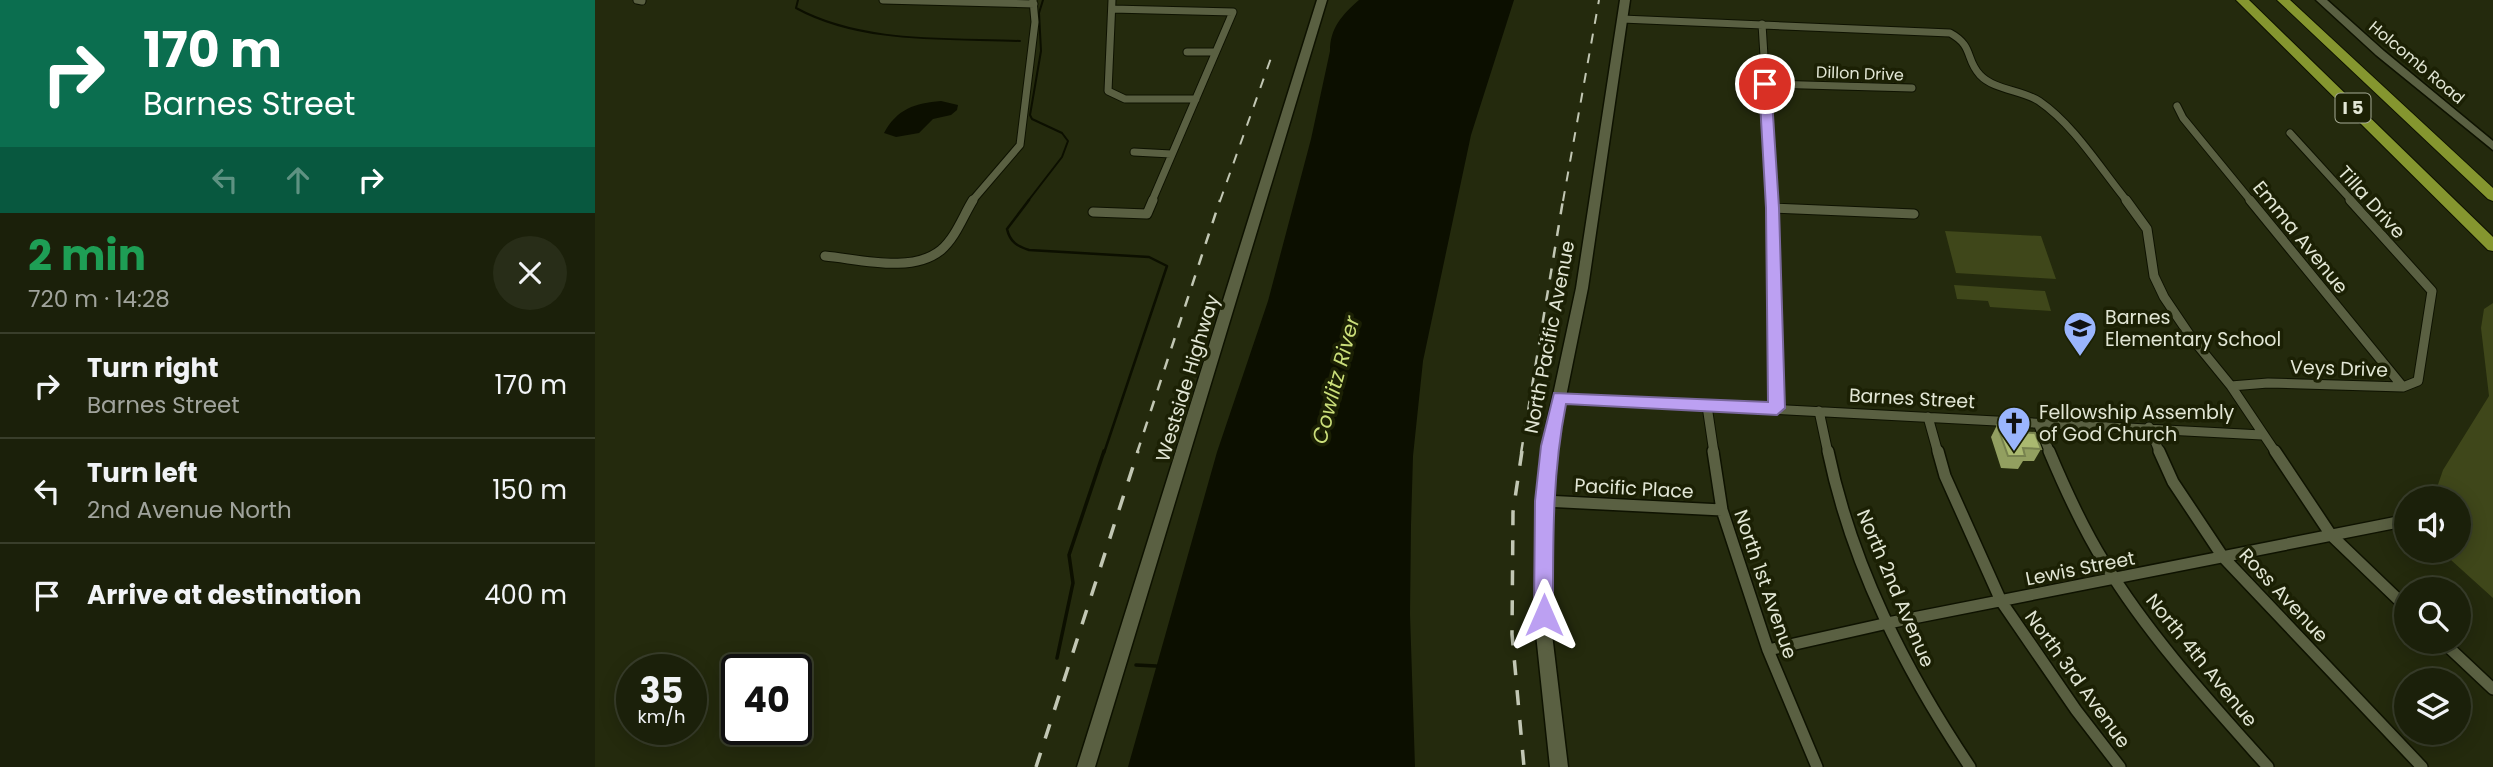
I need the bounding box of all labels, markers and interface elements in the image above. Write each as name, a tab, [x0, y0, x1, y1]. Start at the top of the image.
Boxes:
text: 170 m	[143, 16, 282, 84]
street label: Holcomb Road	[2364, 16, 2469, 109]
icon: right	[28, 28, 119, 119]
pin	[1735, 54, 1795, 114]
street label: Dillon Drive	[1816, 60, 1904, 87]
icon: arrive	[1746, 65, 1784, 103]
text: Barnes Street	[143, 81, 355, 126]
road number: I 5	[2335, 94, 2371, 122]
street label: Tilla Drive	[2332, 160, 2412, 245]
icon: left	[206, 161, 244, 199]
icon: ahead	[279, 161, 317, 199]
icon: right	[352, 161, 390, 199]
street label: Emma Avenue	[2247, 175, 2355, 299]
text: 2 min	[28, 226, 146, 285]
button: close	[493, 236, 567, 310]
street label: North Pacific Avenue	[1518, 238, 1581, 436]
text: 720 m · 14:28	[28, 283, 170, 315]
street label: Westside Highway	[1149, 291, 1226, 465]
place label: Barnes Elementary School	[2105, 304, 2281, 353]
school or university icon: Barnes Elementary School	[2061, 309, 2099, 358]
water label: Cowlitz River	[1305, 312, 1367, 447]
text: Turn right	[87, 350, 219, 386]
street label: Veys Drive	[2290, 353, 2388, 384]
icon: right	[28, 367, 66, 405]
text: 170 m	[494, 367, 567, 403]
street label: Barnes Street	[1848, 382, 1976, 415]
text: Barnes Street	[87, 389, 240, 421]
place label: Fellowship Assembly of God Church	[2039, 399, 2235, 448]
church icon: Fellowship Assembly of God Church	[1995, 404, 2033, 453]
text: Turn left	[87, 455, 198, 491]
icon: left	[28, 472, 66, 510]
text: 150 m	[492, 472, 567, 508]
street label: Pacific Place	[1574, 472, 1694, 505]
map controls	[2394, 486, 2471, 745]
button: sound	[2394, 486, 2471, 563]
text: 2nd Avenue North	[87, 494, 292, 526]
street label: North 2nd Avenue	[1850, 505, 1941, 671]
street label: North 1st Avenue	[1727, 506, 1804, 662]
street label: Ross Avenue	[2233, 542, 2334, 648]
street label: Lewis Street	[2023, 545, 2137, 592]
icon: arrive	[28, 577, 66, 615]
text: Arrive at destination	[87, 577, 362, 613]
text: 400 m	[484, 577, 567, 613]
button: search	[2394, 577, 2471, 654]
position arrow	[1507, 578, 1581, 652]
street label: North 4th Avenue	[2139, 588, 2264, 733]
street label: North 3rd Avenue	[2018, 605, 2137, 754]
speed limit sign: 40	[721, 654, 812, 745]
text: 35	[640, 666, 683, 715]
button: layers	[2394, 668, 2471, 745]
text: km/h	[638, 704, 685, 729]

